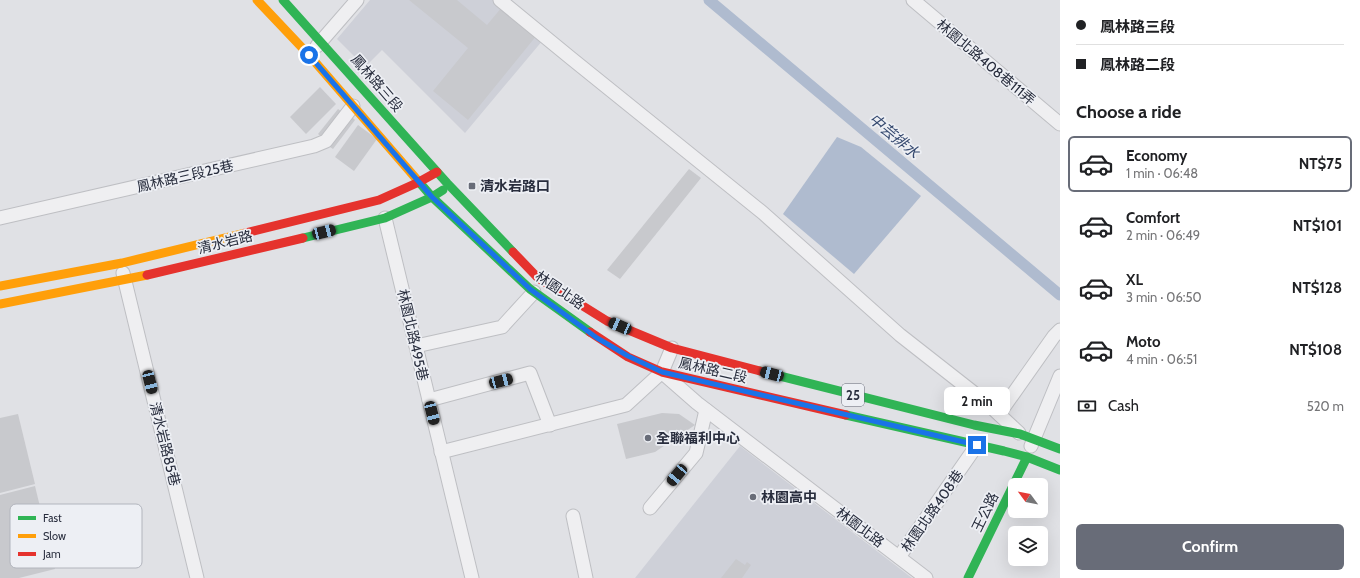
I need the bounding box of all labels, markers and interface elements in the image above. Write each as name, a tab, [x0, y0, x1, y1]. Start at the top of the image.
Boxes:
street label: 林園北路408巷111弄	[933, 15, 1039, 109]
text: 鳳林路三段	[1100, 18, 1175, 36]
route start	[300, 46, 318, 64]
street label: 鳳林路三段	[347, 51, 407, 115]
text: 鳳林路二段	[1100, 56, 1175, 74]
text: Choose a ride	[1076, 101, 1181, 123]
water label: 中芸排水	[865, 110, 924, 163]
icon: car	[1078, 146, 1114, 182]
text: Economy	[1126, 147, 1187, 165]
text: NT$75	[1299, 155, 1342, 173]
street label: 鳳林路三段25巷	[135, 156, 235, 196]
text: 1 min · 06:48	[1126, 165, 1198, 181]
place label: 清水岩路口	[480, 177, 550, 195]
marker: 清水岩路口	[467, 181, 477, 191]
icon: car	[1078, 208, 1114, 244]
text: Comfort	[1126, 209, 1180, 227]
text: NT$101	[1293, 217, 1342, 235]
car	[311, 223, 337, 241]
street label: 清水岩路	[196, 226, 254, 258]
text: 2 min · 06:49	[1126, 227, 1200, 243]
street label: 林園北路	[532, 267, 588, 313]
icon: car	[1078, 270, 1114, 306]
text: XL	[1126, 271, 1143, 289]
text: NT$128	[1292, 279, 1342, 297]
street label: 林園北路495巷	[394, 287, 432, 383]
text: 3 min · 06:50	[1126, 289, 1202, 305]
car	[607, 316, 633, 336]
icon: car	[1078, 332, 1114, 368]
text: Moto	[1126, 333, 1160, 351]
text: NT$108	[1289, 341, 1342, 359]
text: 4 min · 06:51	[1126, 351, 1197, 367]
street label: 鳳林路二段	[677, 353, 749, 387]
car	[759, 365, 785, 383]
car	[141, 369, 159, 395]
car	[488, 372, 514, 390]
road number: 25	[842, 384, 864, 406]
callout: 2 min	[944, 387, 1010, 415]
text: 2 min	[961, 393, 993, 409]
icon: cash	[1076, 395, 1098, 417]
text: Cash	[1108, 397, 1139, 415]
text: 520 m	[1307, 398, 1344, 414]
street label: 清水岩路85巷	[146, 400, 184, 488]
car	[423, 400, 441, 426]
place label: 全聯福利中心	[656, 429, 740, 447]
marker: 全聯福利中心	[643, 433, 653, 443]
route end	[968, 436, 986, 454]
car	[665, 462, 689, 488]
street label: 林園北路408巷	[897, 466, 967, 556]
north arrow	[1008, 478, 1048, 518]
map controls	[1008, 478, 1048, 566]
place label: 林園高中	[761, 488, 817, 506]
street label: 王公路	[968, 489, 1002, 535]
marker: 林園高中	[748, 492, 758, 502]
street label: 林園北路	[832, 503, 888, 551]
legend	[10, 504, 142, 568]
text: Fast	[43, 511, 62, 525]
button: Confirm	[1076, 524, 1344, 570]
button: layers	[1008, 526, 1048, 566]
text: Slow	[43, 529, 66, 543]
text: Jam	[42, 547, 61, 561]

